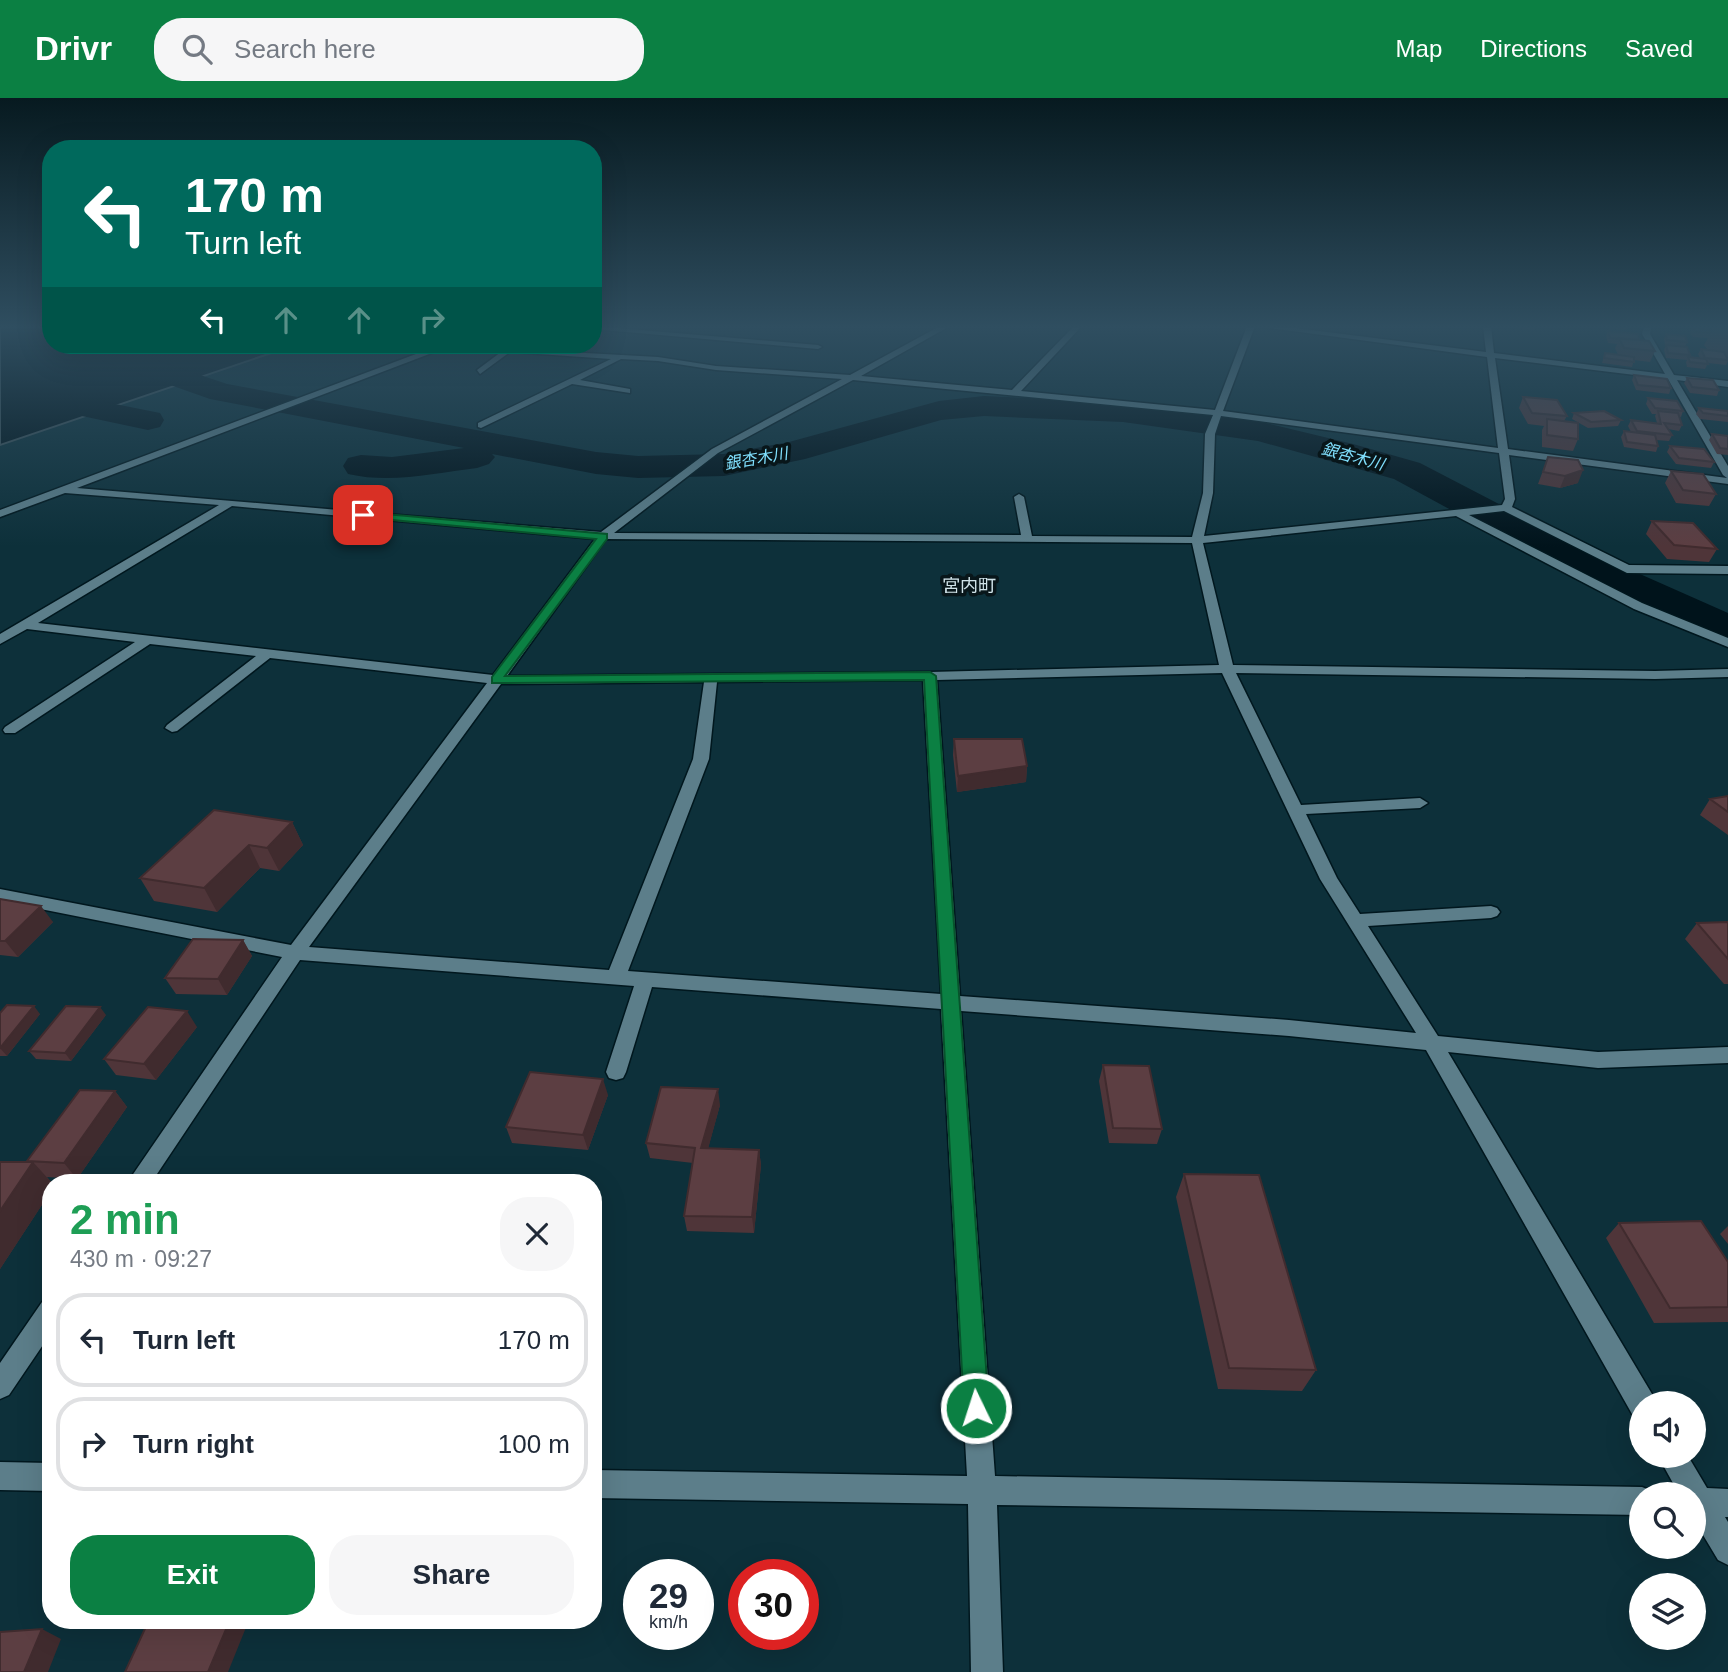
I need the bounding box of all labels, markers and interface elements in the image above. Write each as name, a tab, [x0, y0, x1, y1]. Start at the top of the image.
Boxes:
search box	[154, 18, 644, 81]
text: Drivr	[35, 30, 112, 67]
icon: search	[178, 30, 216, 68]
text: Search here	[234, 34, 376, 64]
text: Map	[1396, 35, 1442, 62]
text: Directions	[1480, 35, 1587, 62]
text: Saved	[1625, 35, 1693, 62]
icon: left	[70, 168, 161, 259]
text: 170 m	[185, 168, 324, 222]
text: Turn left	[185, 225, 301, 261]
icon: left	[194, 301, 232, 339]
icon: ahead	[267, 301, 305, 339]
icon: ahead	[340, 301, 378, 339]
icon: right	[413, 301, 451, 339]
water label: 銀杏木川	[1320, 440, 1388, 473]
water label: 銀杏木川	[723, 444, 791, 472]
pin	[333, 485, 393, 545]
icon: arrive	[344, 496, 382, 534]
district label: 宮内町	[942, 576, 996, 596]
text: 2 min	[70, 1196, 180, 1243]
button: close	[500, 1197, 574, 1271]
text: 430 m · 09:27	[70, 1246, 212, 1272]
icon: left	[74, 1321, 112, 1359]
text: Turn left	[133, 1325, 235, 1355]
text: 170 m	[498, 1325, 570, 1355]
position arrow	[939, 1371, 1013, 1445]
map controls	[1629, 1391, 1706, 1650]
button: sound	[1629, 1391, 1706, 1468]
icon: right	[74, 1425, 112, 1463]
text: Turn right	[133, 1429, 254, 1459]
text: 100 m	[498, 1429, 570, 1459]
button: search	[1629, 1482, 1706, 1559]
button: Exit	[70, 1535, 315, 1615]
button: Share	[329, 1535, 574, 1615]
speed limit sign: 30	[728, 1559, 819, 1650]
button: layers	[1629, 1573, 1706, 1650]
text: 29	[649, 1576, 688, 1615]
text: km/h	[649, 1612, 688, 1632]

